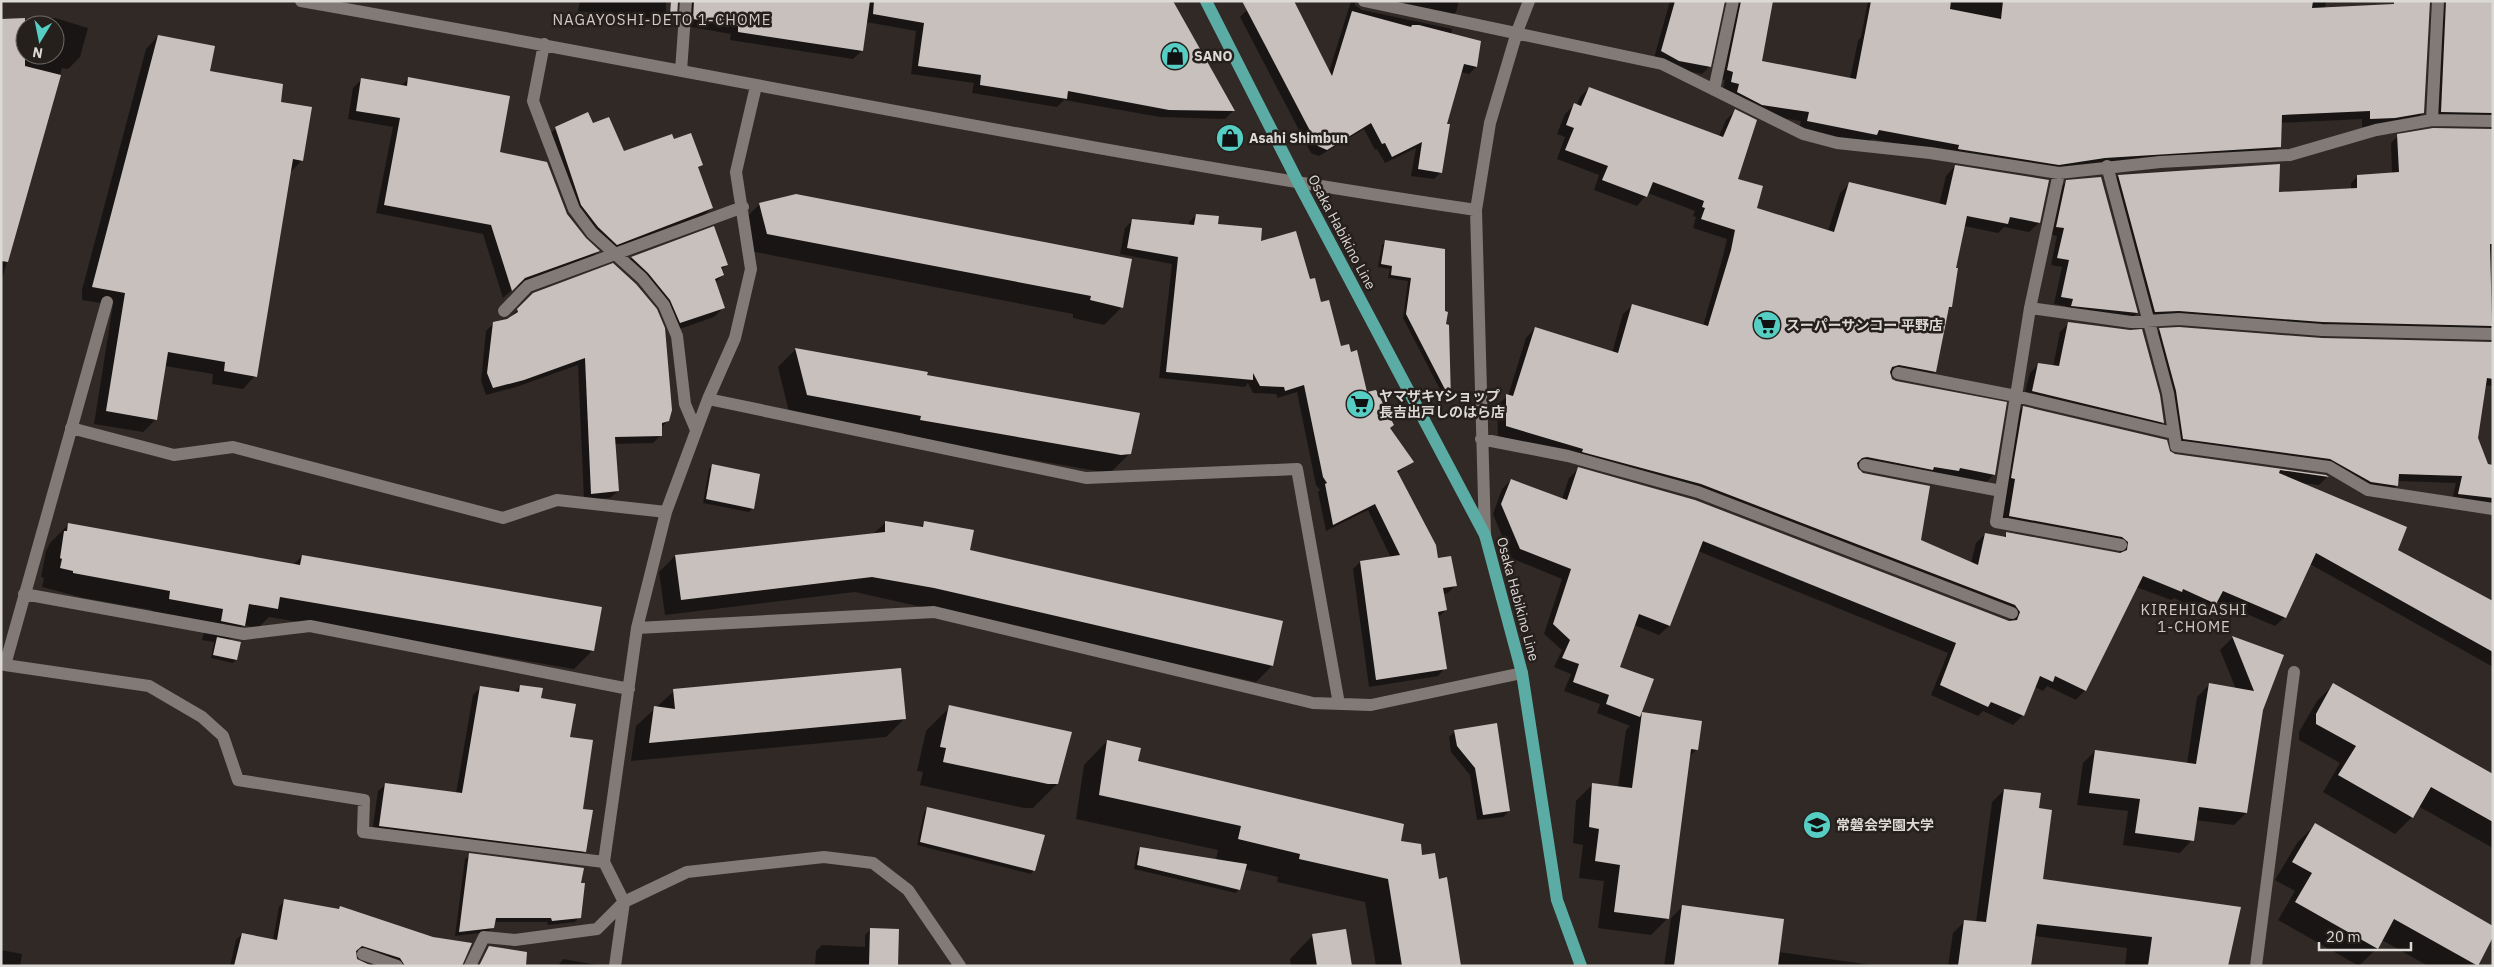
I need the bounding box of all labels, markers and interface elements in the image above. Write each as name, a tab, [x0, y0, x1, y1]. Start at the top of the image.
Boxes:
district label: NAGAYOSHI-DETO 1-CHOME	[552, 10, 772, 29]
north arrow	[15, 15, 65, 65]
shop icon: SANO	[1160, 41, 1190, 71]
text: N	[31, 43, 44, 63]
place label: SANO	[1194, 47, 1232, 65]
shop icon: Asahi Shimbun	[1215, 123, 1245, 153]
place label: Asahi Shimbun	[1249, 129, 1348, 147]
street label: Osaka Habikino Line	[1304, 172, 1380, 293]
supermarket icon: スーパーサンコー 平野店	[1752, 310, 1782, 340]
place label: スーパーサンコー 平野店	[1786, 316, 1943, 334]
place label: ヤマザキYショップ 長吉出戸しのはら店	[1379, 387, 1505, 421]
supermarket icon: ヤマザキYショップ 長吉出戸しのはら店	[1345, 389, 1375, 419]
street label: Osaka Habikino Line	[1493, 535, 1543, 663]
district label: KIREHIGASHI 1-CHOME	[2141, 600, 2247, 636]
school or university icon: 常磐会学園大学	[1802, 810, 1832, 840]
place label: 常磐会学園大学	[1836, 816, 1934, 834]
scale bar	[2319, 920, 2412, 952]
text: 20 m	[2326, 927, 2361, 946]

